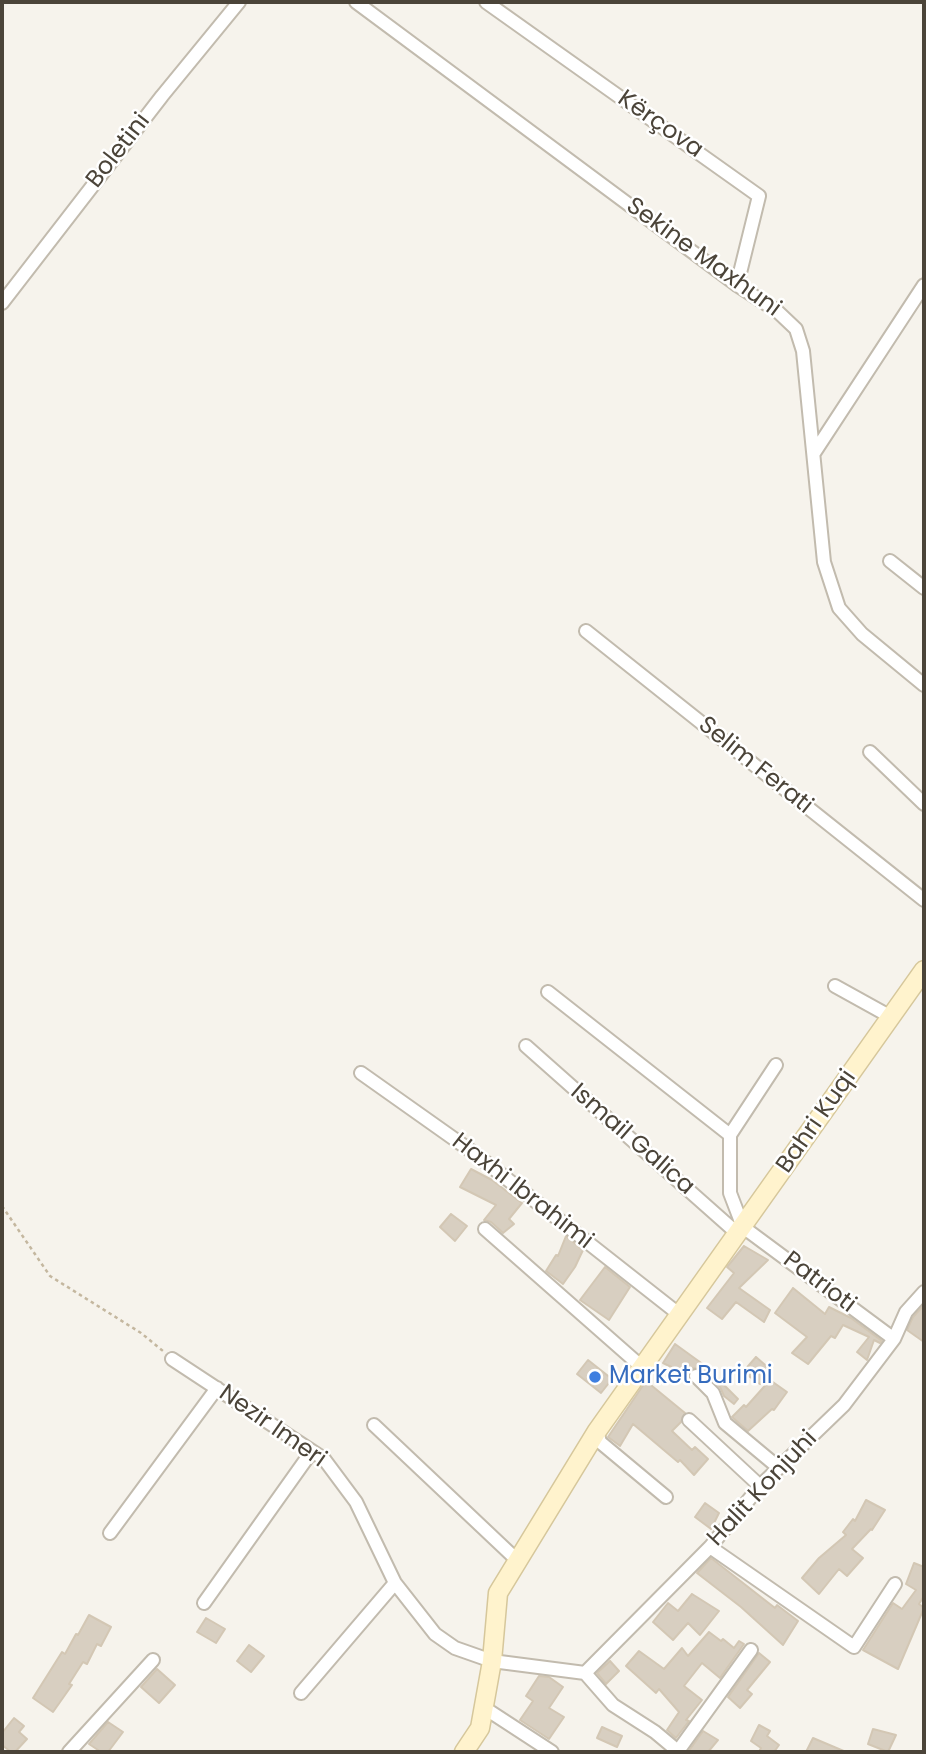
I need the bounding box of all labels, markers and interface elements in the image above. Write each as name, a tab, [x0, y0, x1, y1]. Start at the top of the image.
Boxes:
street label: Kërçova	[612, 85, 708, 165]
street label: Boletini	[81, 108, 157, 194]
street label: Sekine Maxhuni	[620, 192, 786, 324]
street label: Selim Ferati	[692, 711, 818, 821]
street label: Bahri Kuqi	[771, 1065, 863, 1179]
street label: Ismail Galica	[564, 1078, 700, 1202]
street label: Haxhi Ibrahimi	[446, 1128, 598, 1256]
street label: Patrioti	[777, 1246, 861, 1320]
place label: Market Burimi	[609, 1363, 773, 1391]
marker: Market Burimi	[587, 1369, 603, 1385]
street label: Nezir Imeri	[213, 1380, 331, 1474]
street label: Halit Konjuhi	[702, 1425, 824, 1553]

